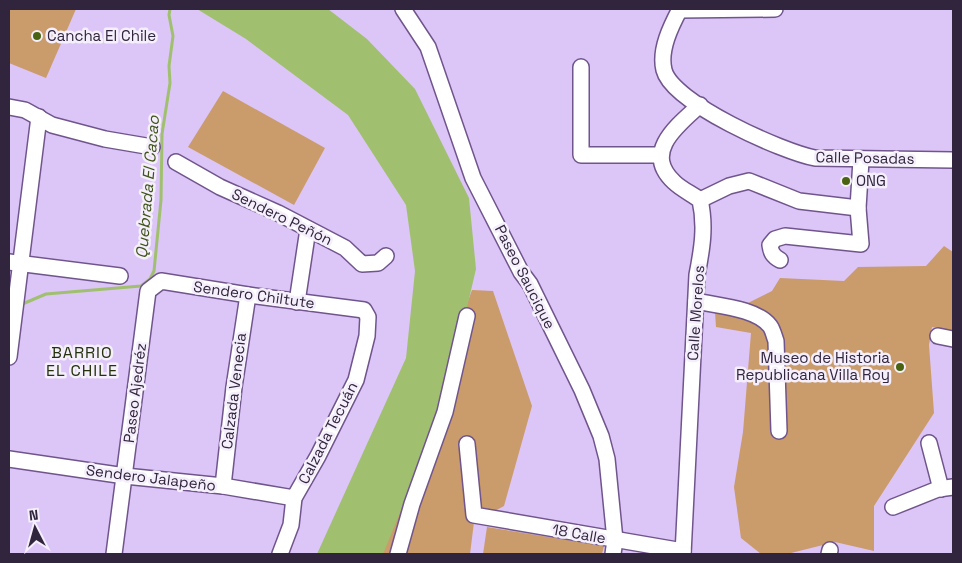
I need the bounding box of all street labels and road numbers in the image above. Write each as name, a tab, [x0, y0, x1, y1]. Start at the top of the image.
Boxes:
street label: Calle Posadas	[815, 147, 915, 168]
street label: Sendero Peñón	[229, 184, 336, 249]
street label: Paseo Saucique	[491, 221, 560, 332]
street label: Calle Morelos	[683, 264, 708, 361]
street label: Sendero Chiltute	[192, 277, 316, 312]
street label: Calzada Venecia	[217, 331, 250, 450]
street label: Paseo Ajedréz	[119, 342, 150, 444]
street label: Calzada Tecuán	[294, 379, 361, 487]
street label: Sendero Jalapeño	[85, 460, 217, 495]
street label: 18 Calle	[551, 519, 607, 548]

